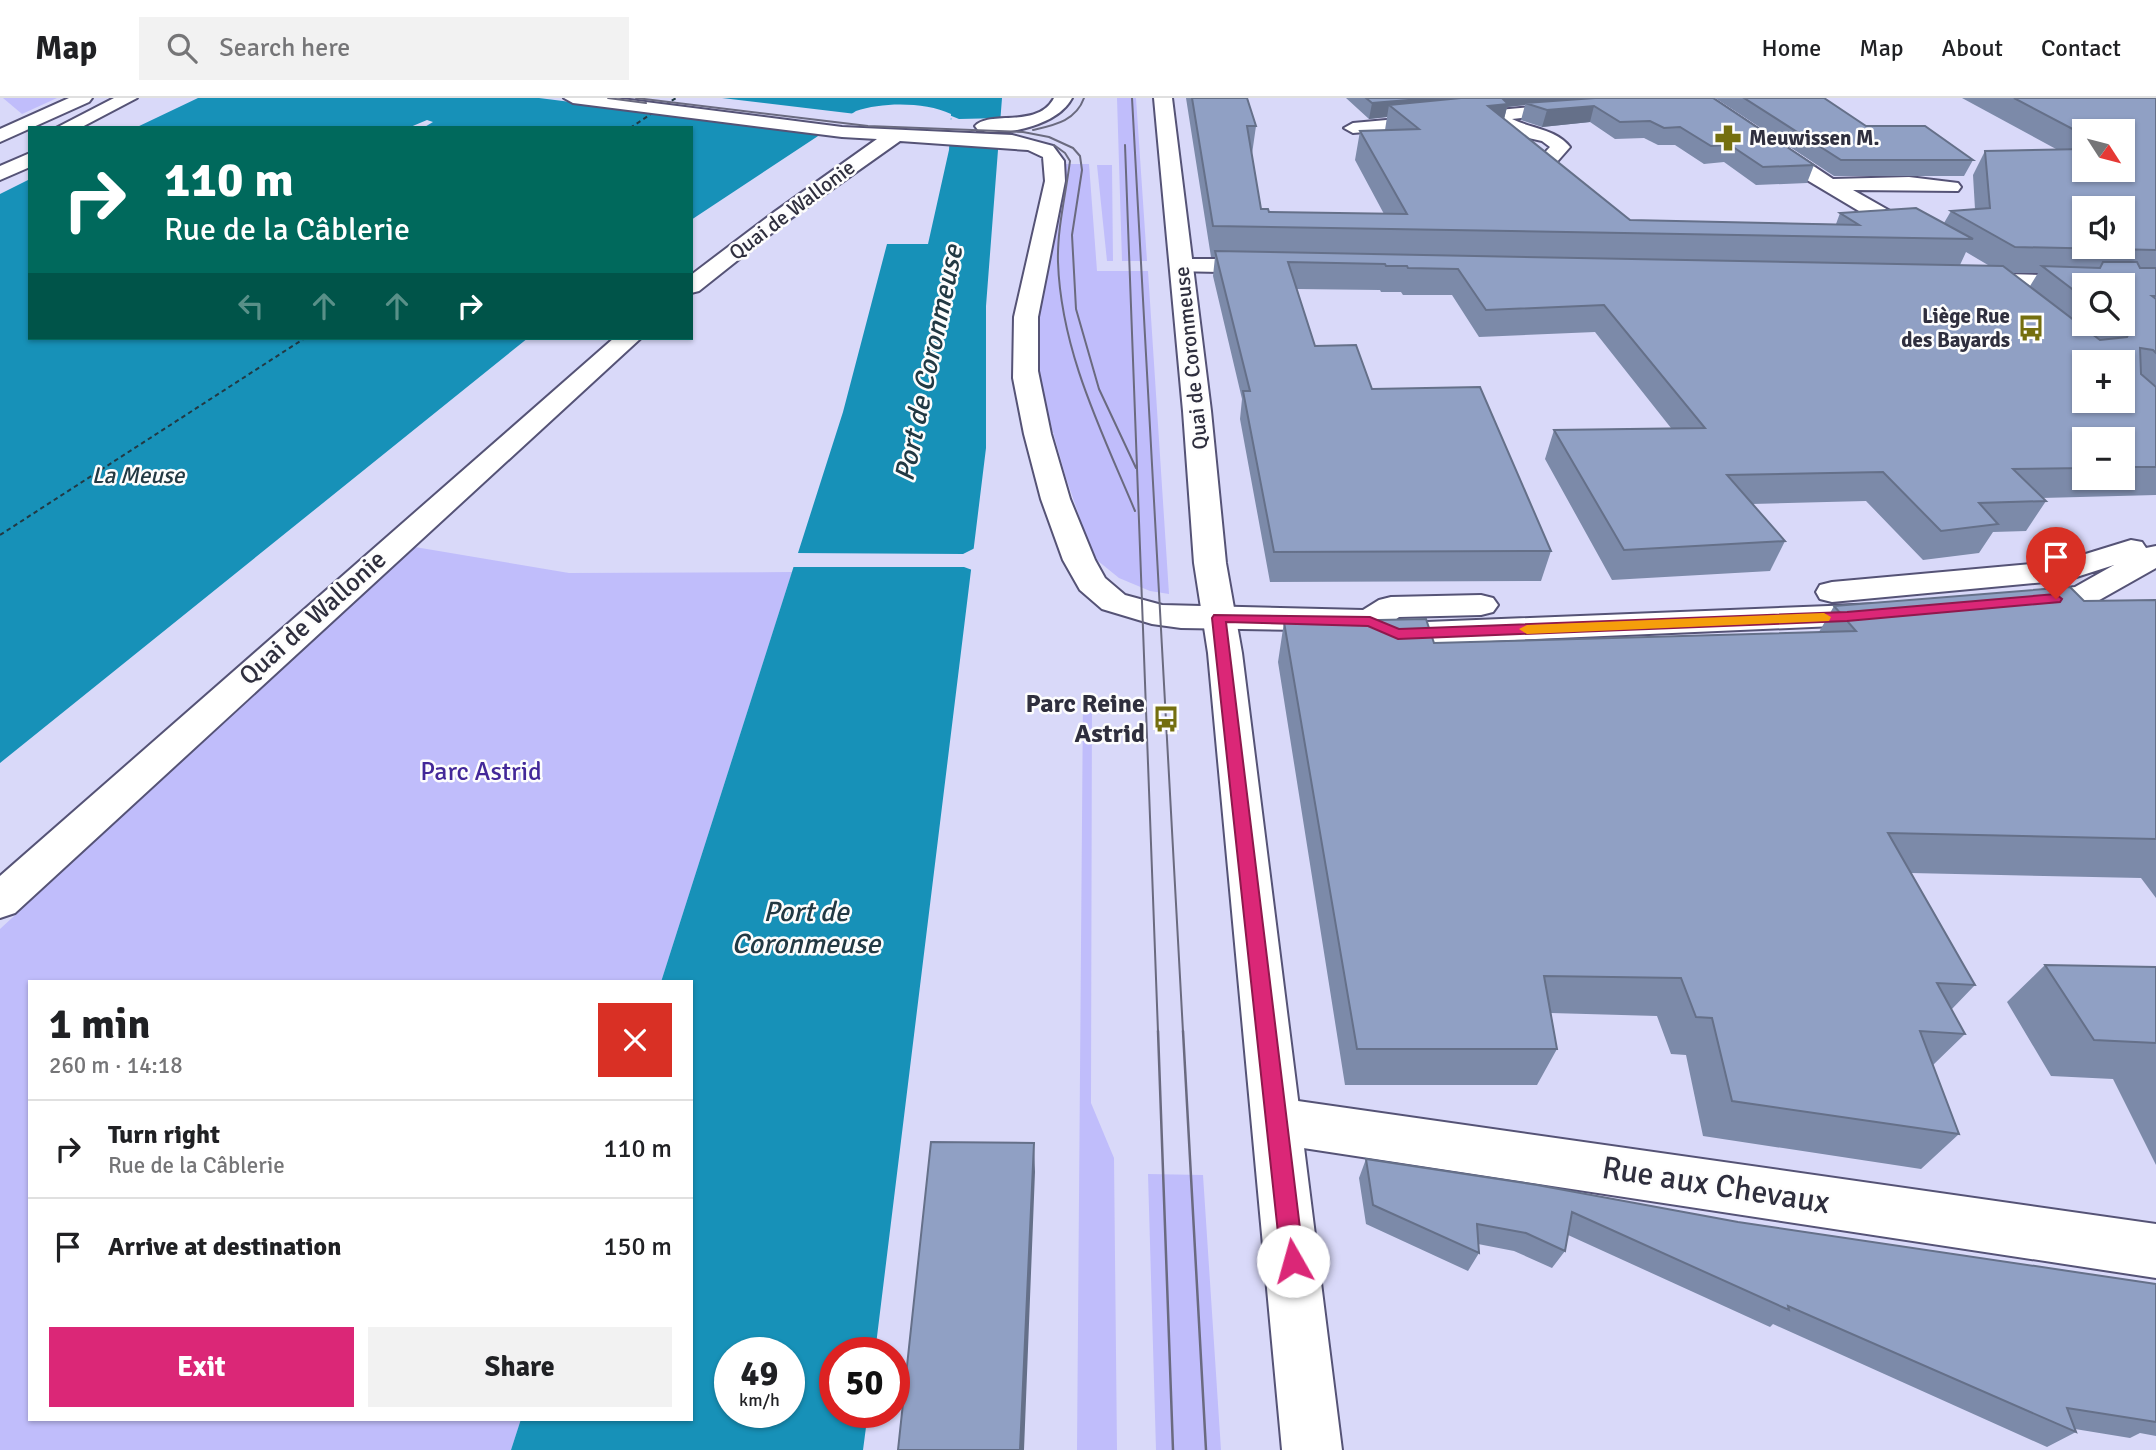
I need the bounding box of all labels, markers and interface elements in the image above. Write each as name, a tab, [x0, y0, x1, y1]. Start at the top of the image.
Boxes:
search box	[139, 17, 629, 80]
text: Map	[35, 28, 97, 69]
icon: search	[163, 29, 201, 67]
text: Search here	[219, 32, 350, 64]
text: Home	[1761, 33, 1821, 63]
text: Map	[1859, 33, 1904, 63]
text: About	[1942, 33, 2003, 63]
text: Contact	[2041, 33, 2121, 63]
north arrow	[2072, 119, 2135, 182]
map controls	[2072, 119, 2135, 490]
pharmacy icon: Meuwissen M.	[1713, 123, 1743, 153]
place label: Meuwissen M.	[1749, 125, 1880, 151]
text: 110 m	[164, 150, 294, 210]
icon: right	[49, 154, 140, 245]
street label: Quai de Wallonie	[724, 154, 860, 266]
button: sound	[2072, 196, 2135, 259]
text: Rue de la Câblerie	[164, 210, 410, 249]
water label: Port de Coronmeuse	[887, 240, 971, 484]
street label: Quai de Coronmeuse	[1168, 265, 1214, 451]
button: search	[2072, 273, 2135, 336]
icon: left	[232, 287, 270, 325]
icon: ahead	[305, 287, 343, 325]
icon: ahead	[378, 287, 416, 325]
icon: right	[451, 287, 489, 325]
place label: Liège Rue des Bayards	[1901, 303, 2010, 353]
bus stop icon: Liège Rue des Bayards	[2016, 313, 2046, 343]
button: +	[2072, 350, 2135, 413]
button: −	[2072, 427, 2135, 490]
water label: La Meuse	[92, 461, 186, 490]
pin	[2026, 527, 2086, 599]
icon: arrive	[2037, 538, 2075, 576]
street label: Quai de Wallonie	[233, 544, 393, 692]
place label: Parc Reine Astrid	[1026, 688, 1145, 750]
bus stop icon: Parc Reine Astrid	[1151, 704, 1181, 734]
park label: Parc Astrid	[420, 756, 542, 788]
water label: Port de Coronmeuse	[732, 895, 882, 961]
text: 1 min	[49, 999, 150, 1050]
button: close	[598, 1003, 672, 1077]
text: 260 m · 14:18	[49, 1051, 183, 1080]
text: Turn right	[108, 1119, 220, 1151]
icon: right	[49, 1130, 87, 1168]
text: 110 m	[603, 1133, 672, 1165]
street label: Rue aux Chevaux	[1599, 1148, 1833, 1222]
text: Rue de la Câblerie	[108, 1151, 285, 1180]
position arrow	[1256, 1224, 1330, 1298]
icon: arrive	[49, 1228, 87, 1266]
text: Arrive at destination	[108, 1231, 341, 1263]
text: 150 m	[603, 1231, 672, 1263]
button: Exit	[49, 1327, 354, 1407]
button: Share	[368, 1327, 672, 1407]
speed limit sign: 50	[819, 1337, 910, 1428]
text: 49	[741, 1352, 778, 1395]
text: km/h	[739, 1389, 780, 1411]

